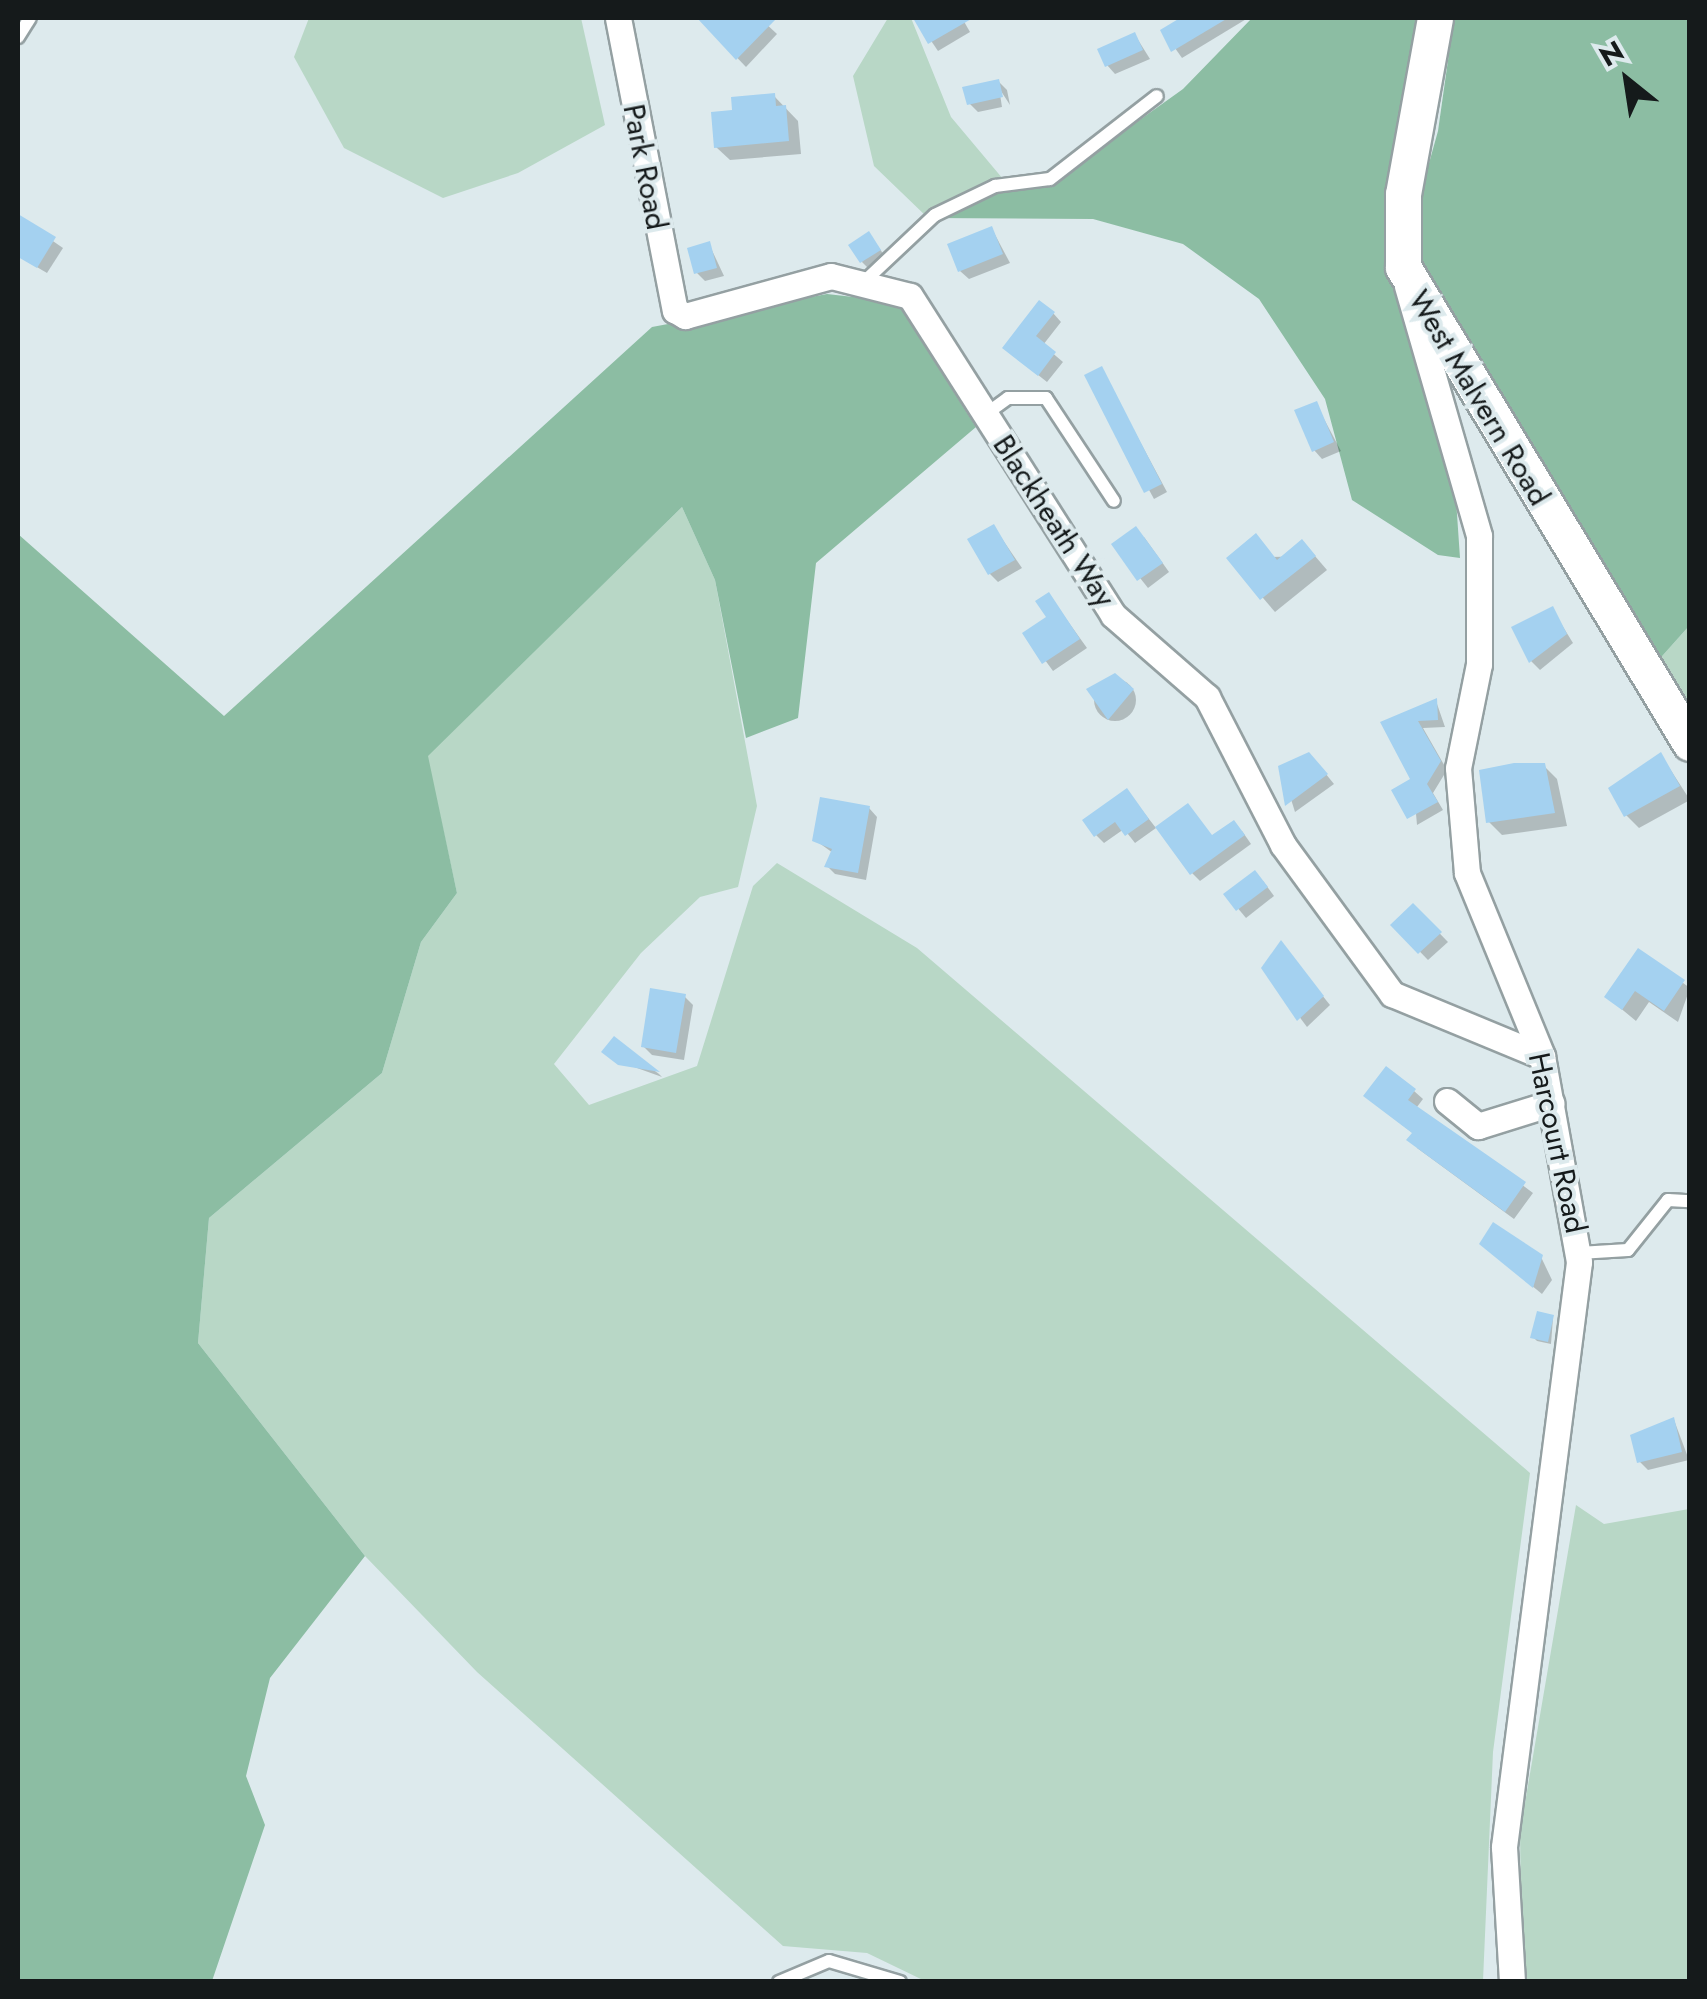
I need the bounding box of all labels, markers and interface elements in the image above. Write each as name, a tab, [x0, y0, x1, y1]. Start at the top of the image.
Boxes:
north arrow	[1577, 30, 1677, 130]
text: N	[1592, 30, 1632, 77]
street label: Park Road	[615, 101, 675, 233]
street label: West Malvern Road	[1401, 284, 1557, 512]
street label: Blackheath Way	[985, 428, 1123, 614]
street label: Harcourt Road	[1520, 1050, 1594, 1236]

